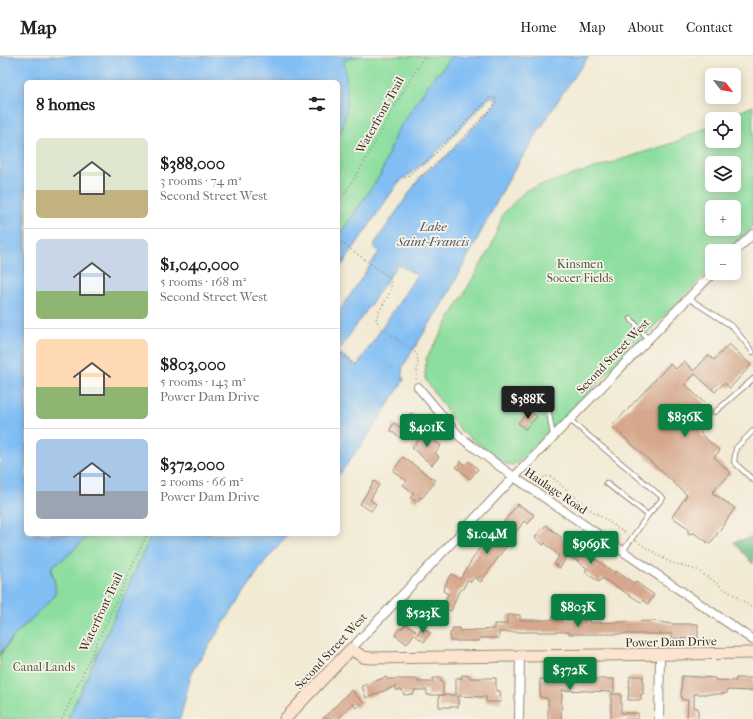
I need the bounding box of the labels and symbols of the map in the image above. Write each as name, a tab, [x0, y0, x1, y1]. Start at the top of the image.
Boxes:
north arrow	[705, 68, 741, 104]
street label: Waterfront Trail	[353, 74, 407, 157]
water label: Lake Saint-Francis	[396, 219, 470, 249]
park label: Kinsmen Soccer Fields	[547, 257, 614, 285]
street label: Second Street West	[573, 315, 653, 397]
pin: $388K	[500, 386, 556, 420]
pin: $836K	[657, 404, 713, 438]
pin: $401K	[399, 414, 455, 448]
street label: Haulage Road	[522, 465, 590, 517]
pin: $1.04M	[454, 521, 520, 555]
pin: $969K	[563, 531, 619, 565]
street label: Waterfront Trail	[76, 570, 126, 655]
pin: $803K	[550, 594, 606, 628]
pin: $523K	[395, 600, 451, 634]
street label: Second Street West	[292, 609, 370, 692]
street label: Power Dam Drive	[625, 634, 717, 650]
pin: $372K	[542, 657, 598, 691]
park label: Canal Lands	[13, 660, 76, 674]

